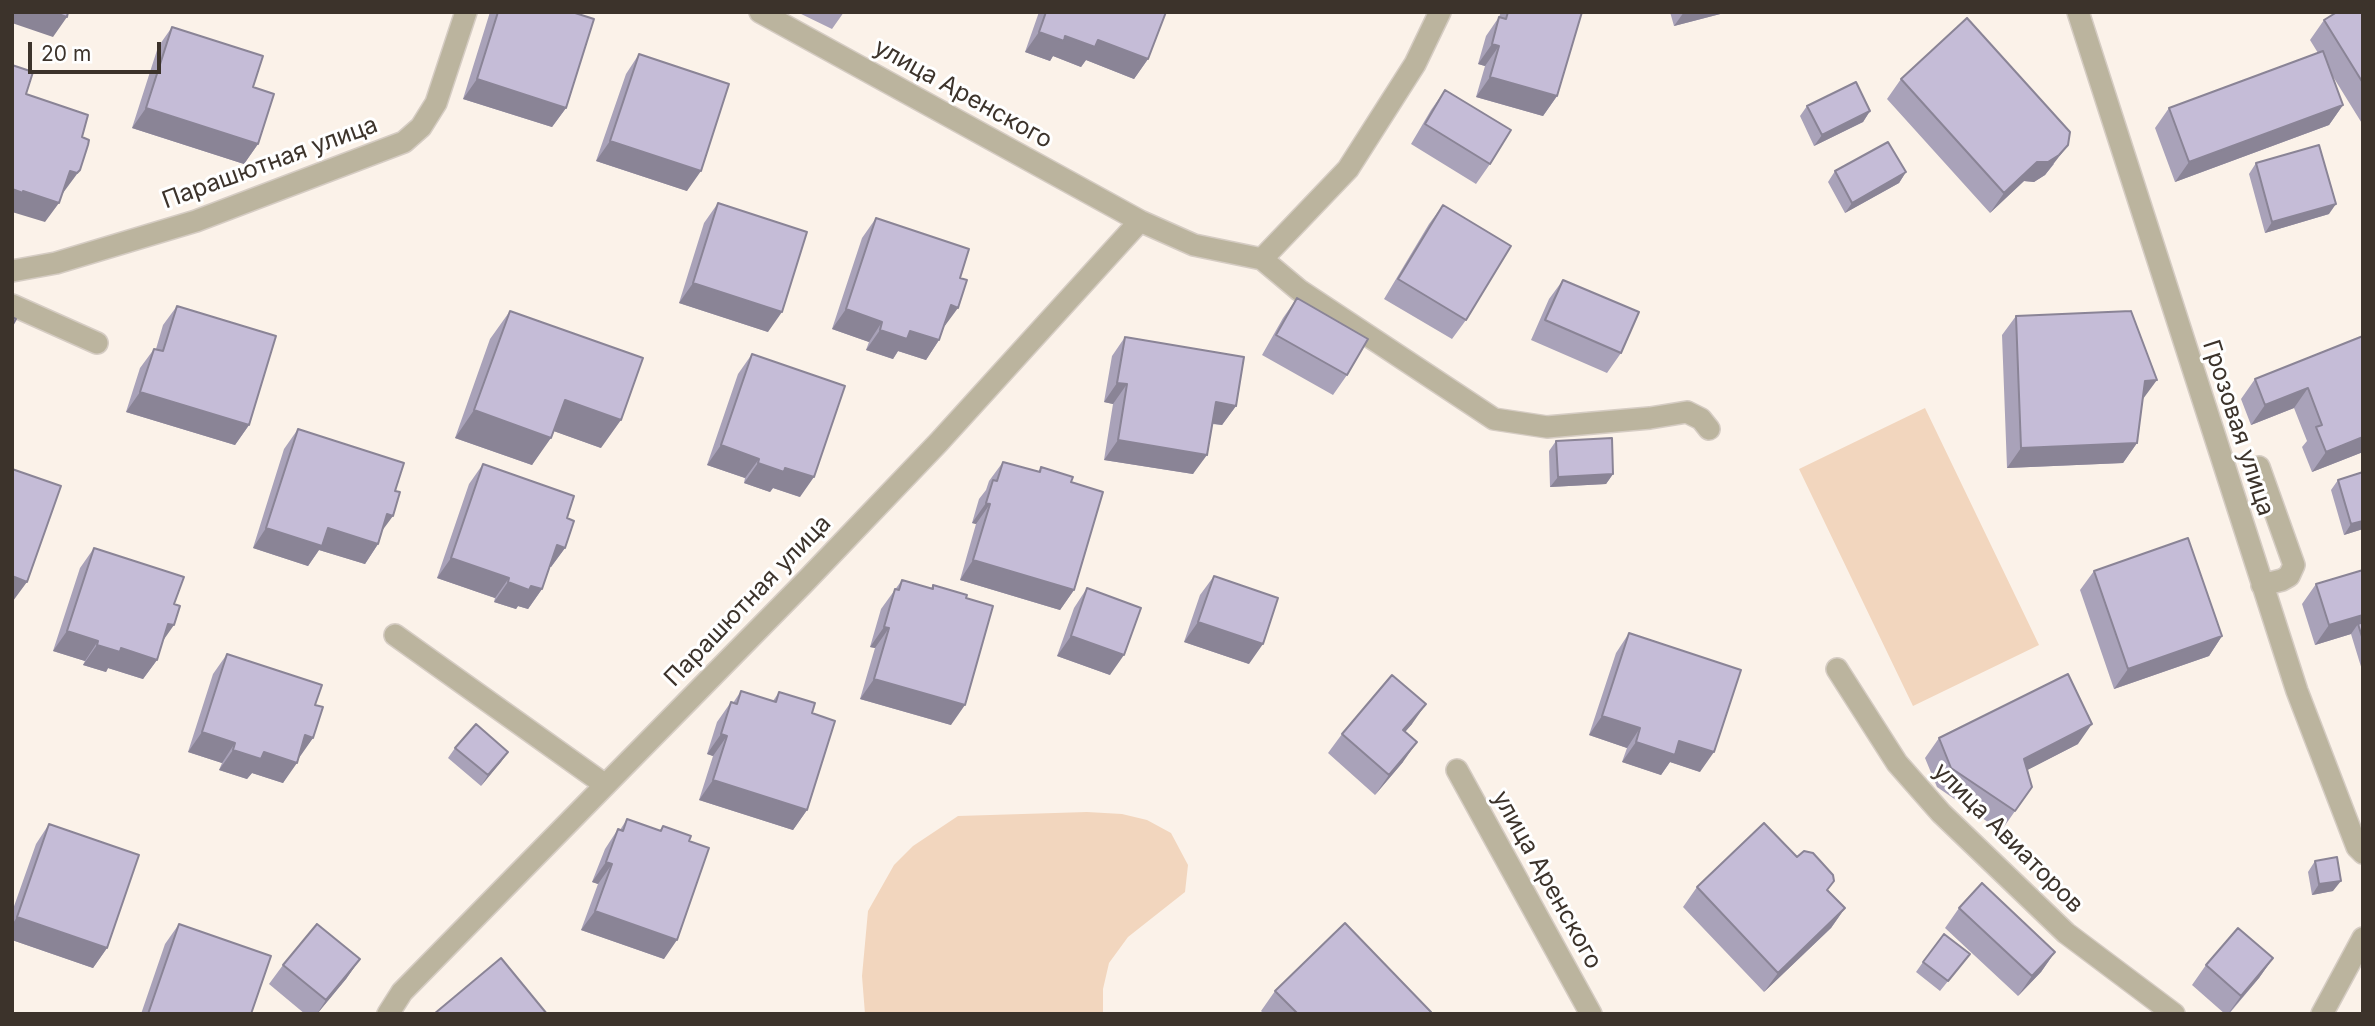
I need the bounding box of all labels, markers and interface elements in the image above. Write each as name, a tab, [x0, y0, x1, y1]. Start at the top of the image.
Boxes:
scale bar	[32, 28, 164, 72]
street label: улица Аренского	[869, 33, 1057, 155]
text: 20 m	[41, 41, 91, 66]
street label: Парашютная улица	[158, 111, 382, 215]
street label: Грозовая улица	[2196, 336, 2280, 520]
street label: Парашютная улица	[659, 509, 837, 693]
street label: улица Авиаторов	[1927, 757, 2089, 919]
street label: улица Аренского	[1486, 786, 1608, 974]

